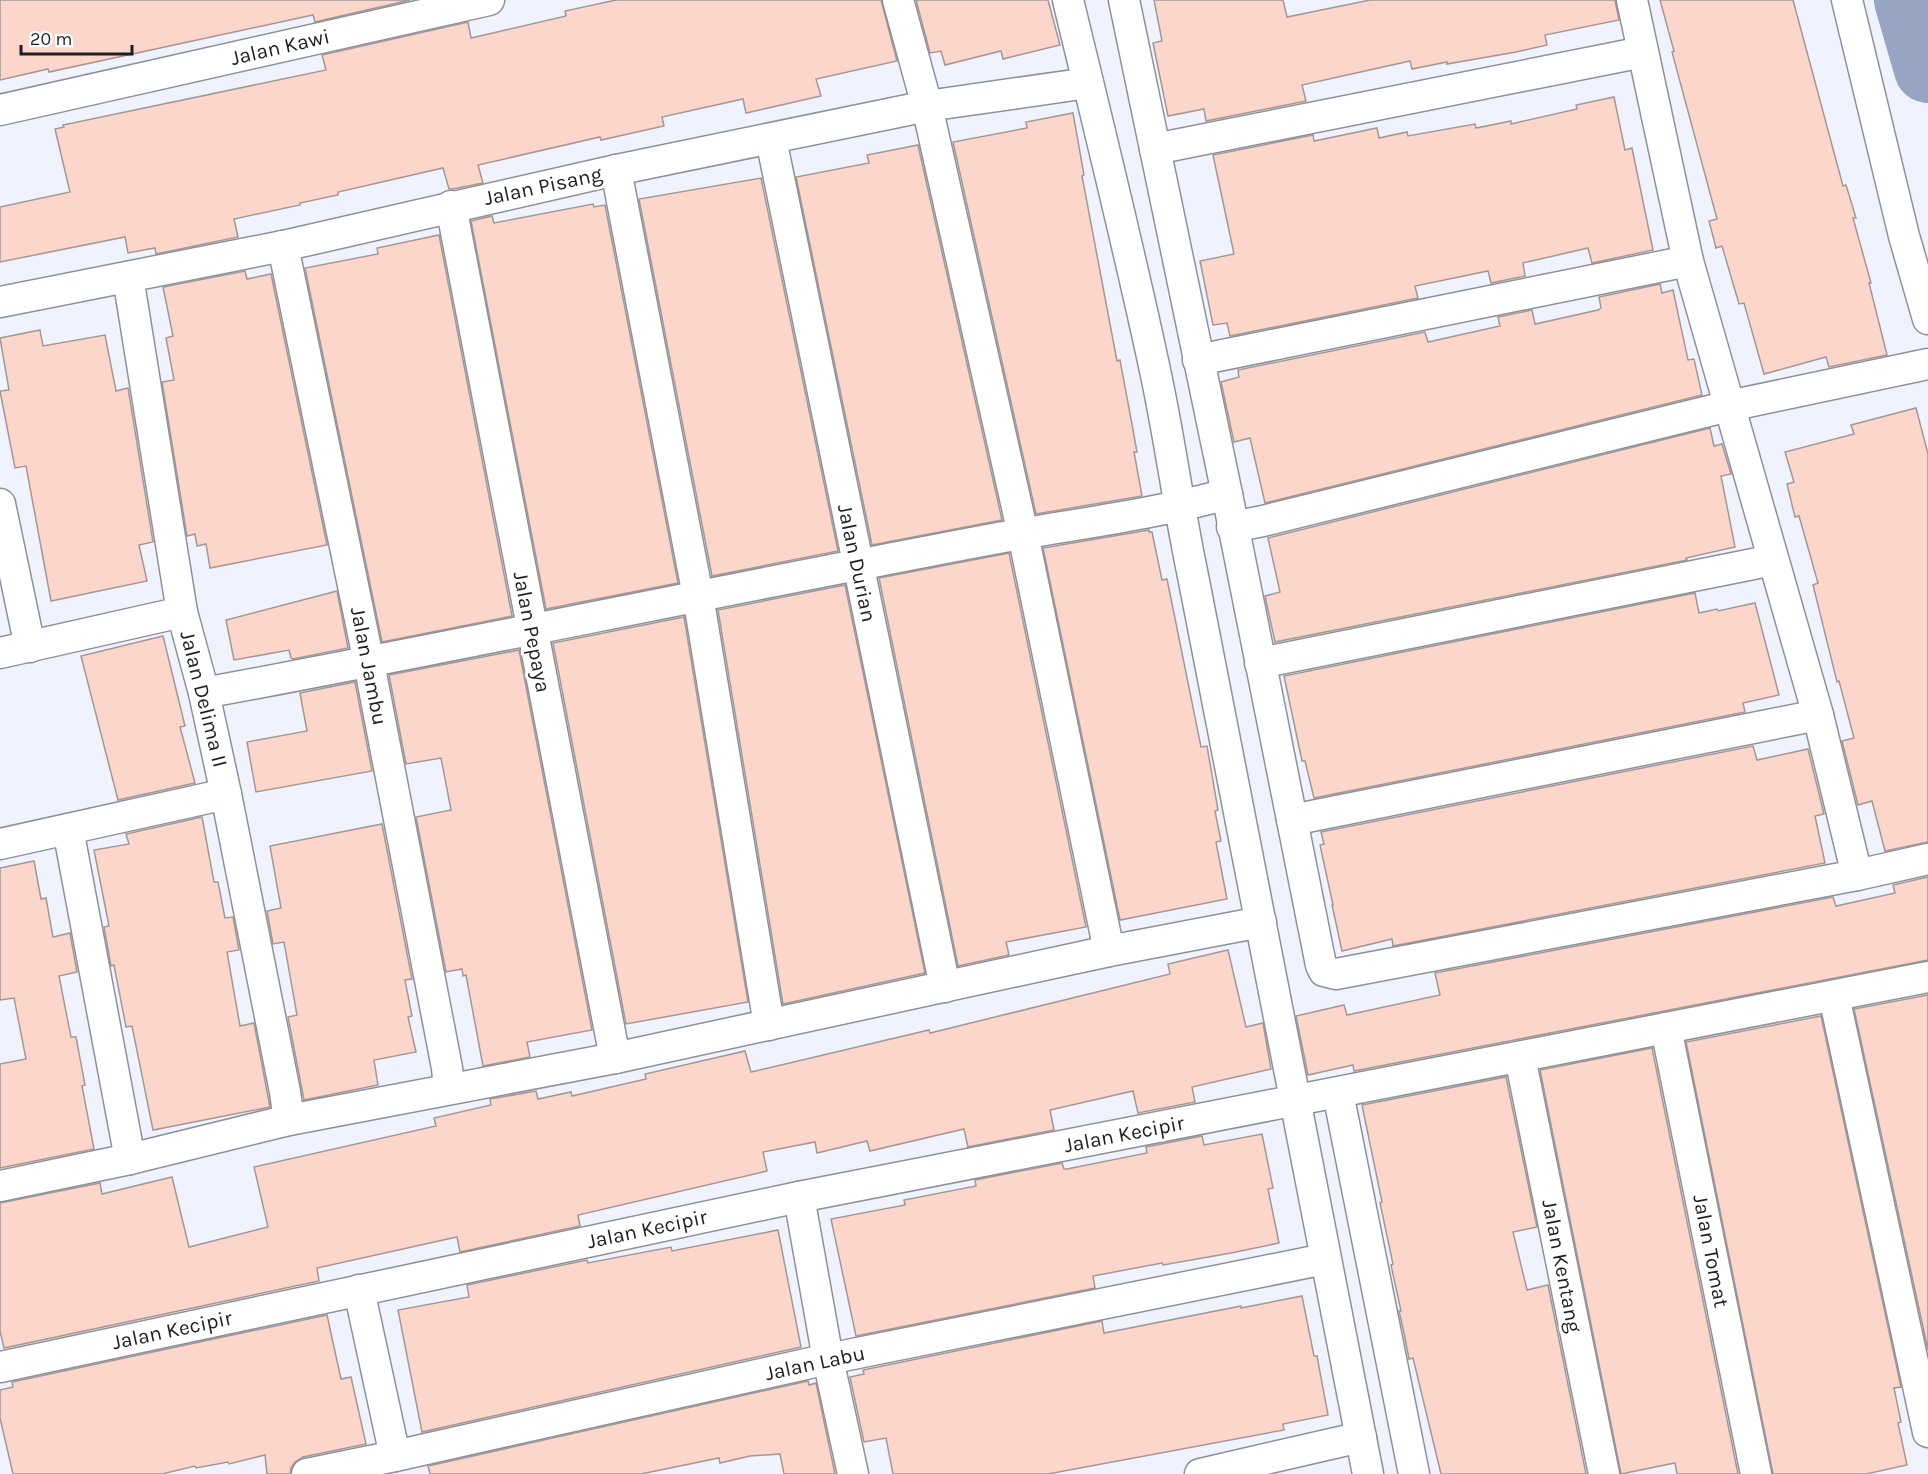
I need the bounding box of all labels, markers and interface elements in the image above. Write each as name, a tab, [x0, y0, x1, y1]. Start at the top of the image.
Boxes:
scale bar	[21, 18, 132, 56]
street label: Jalan Kawi	[228, 24, 332, 70]
text: 20 m	[30, 28, 72, 50]
street label: Jalan Pisang	[482, 162, 604, 210]
street label: Jalan Durian	[833, 502, 881, 624]
street label: Jalan Pepaya	[509, 569, 555, 695]
street label: Jalan Jambu	[346, 605, 392, 727]
street label: Jalan Delima II	[175, 628, 233, 770]
street label: Jalan Kecipir	[1062, 1111, 1187, 1157]
street label: Jalan Tomat	[1688, 1192, 1734, 1310]
street label: Jalan Kentang	[1537, 1197, 1587, 1335]
street label: Jalan Kecipir	[585, 1205, 710, 1253]
street label: Jalan Kecipir	[110, 1306, 235, 1354]
street label: Jalan Labu	[763, 1341, 867, 1385]

